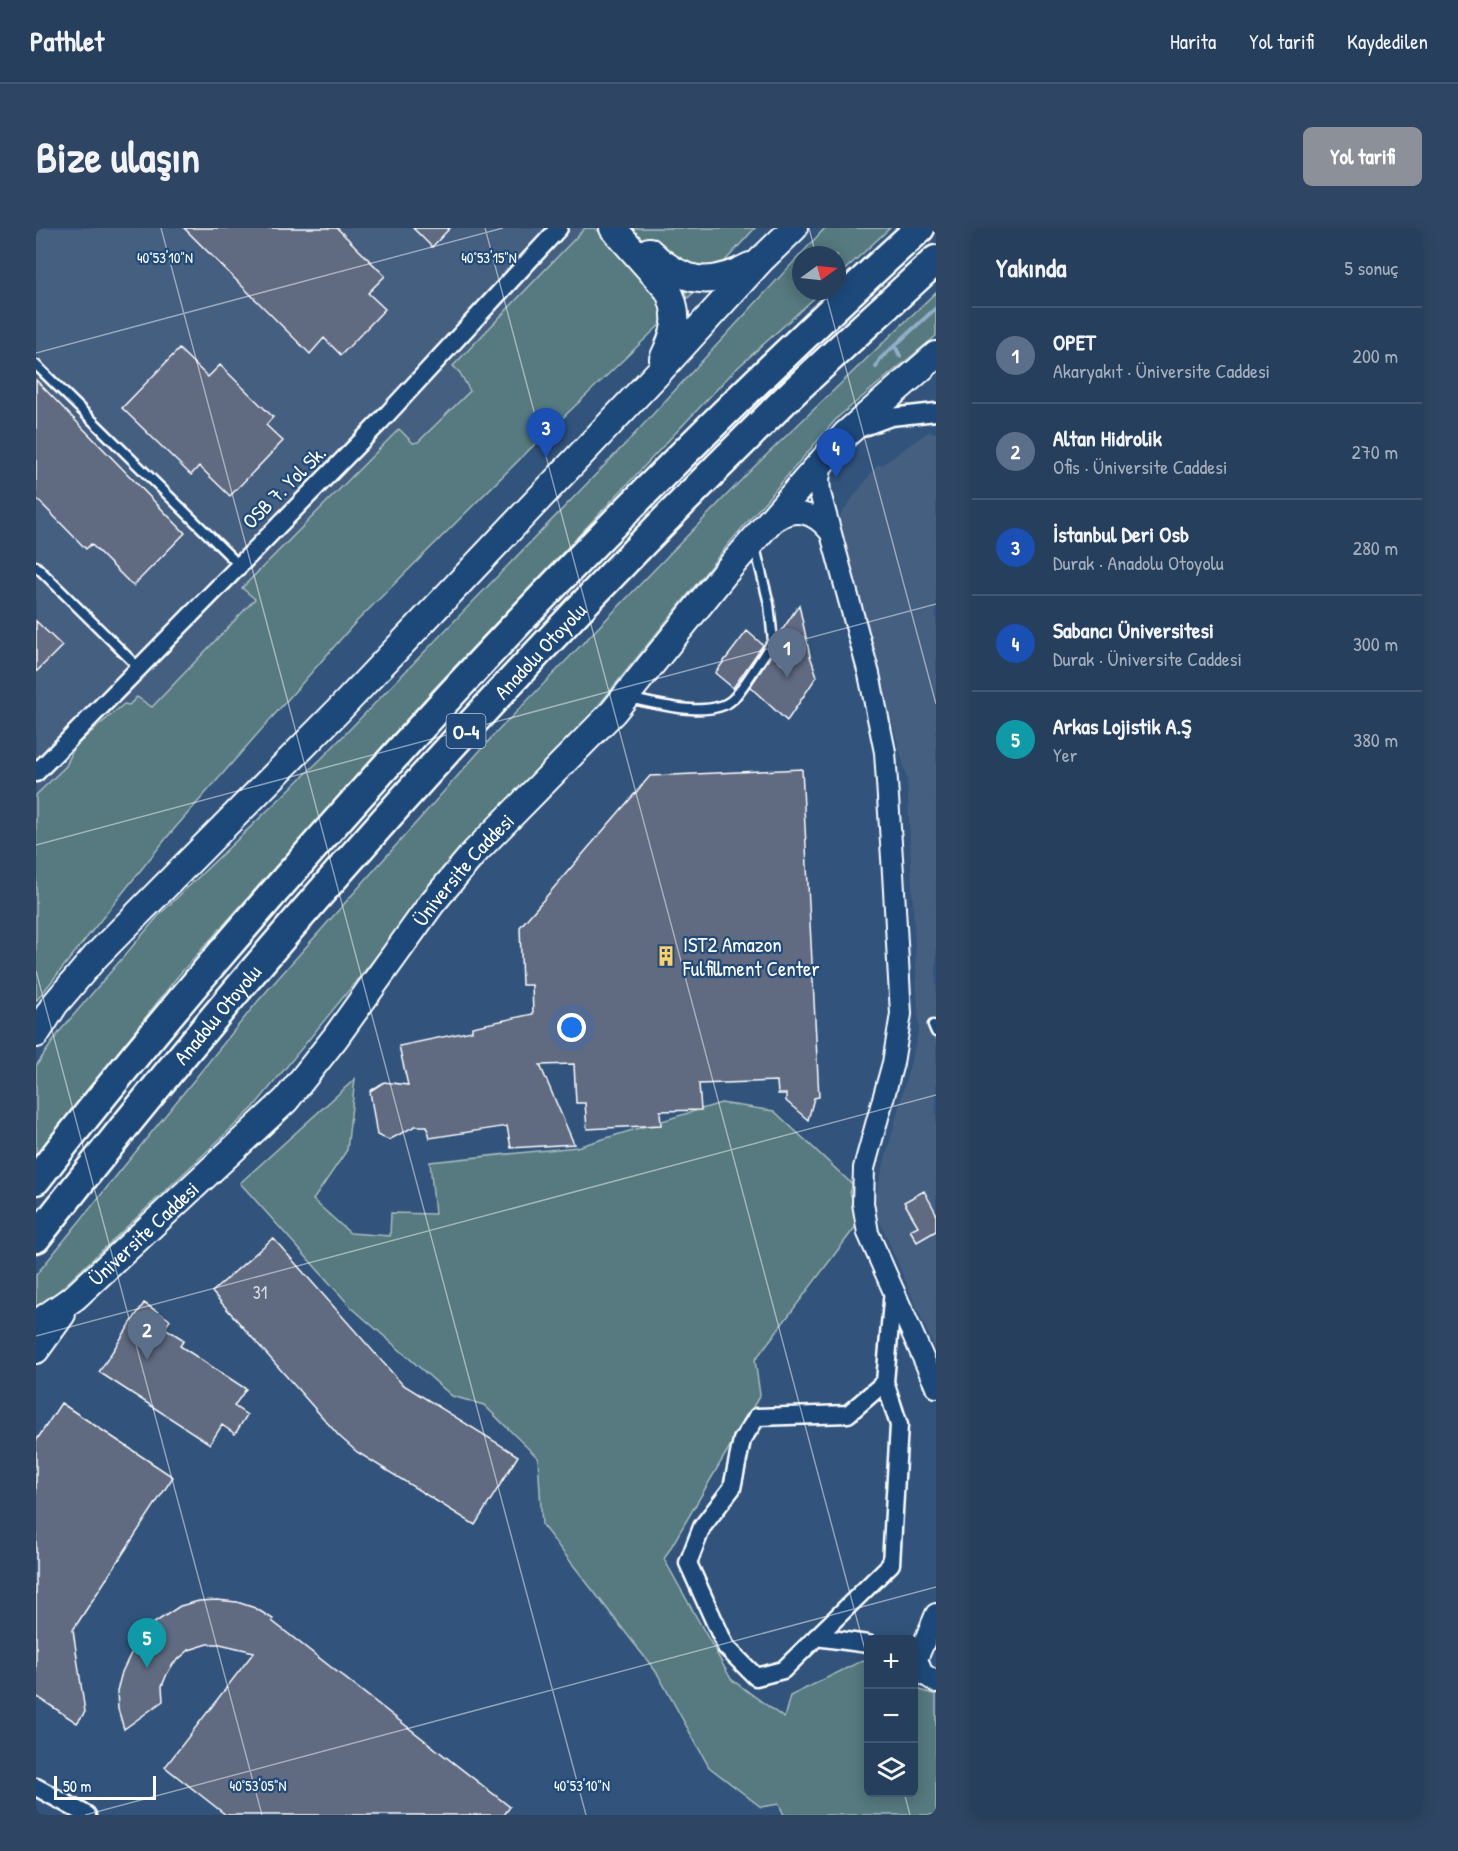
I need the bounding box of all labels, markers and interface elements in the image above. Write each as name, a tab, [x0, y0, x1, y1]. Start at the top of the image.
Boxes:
text: Pathlet	[30, 22, 104, 60]
text: Harita	[1170, 27, 1216, 56]
text: Yol tarifi	[1249, 27, 1314, 56]
text: Kaydedilen	[1347, 27, 1428, 56]
button: Yol tarifi	[1303, 127, 1422, 186]
text: Bize ulaşın	[36, 128, 200, 185]
north arrow	[792, 246, 846, 300]
text: 40°53'10"N	[137, 247, 193, 268]
text: 40°53'15"N	[461, 247, 517, 268]
text: Yakında	[996, 250, 1066, 285]
text: 5 sonuç	[1344, 254, 1398, 281]
text: OPET	[1053, 327, 1096, 357]
text: 1	[1012, 342, 1019, 369]
text: 200 m	[1353, 342, 1398, 369]
text: Akaryakıt · Üniversite Caddesi	[1053, 357, 1270, 384]
pin: 3	[526, 408, 566, 458]
text: Altan Hidrolik	[1053, 423, 1162, 453]
pin: 4	[816, 428, 856, 478]
text: 2	[1011, 438, 1020, 465]
text: 270 m	[1352, 438, 1398, 465]
street label: OSB 7. Yol Sk.	[236, 439, 332, 535]
text: Ofis · Üniversite Caddesi	[1053, 453, 1227, 480]
text: İstanbul Deri Osb	[1053, 519, 1189, 549]
text: 3	[1011, 534, 1020, 561]
text: 280 m	[1353, 534, 1398, 561]
text: Durak · Anadolu Otoyolu	[1053, 549, 1224, 576]
street label: Anadolu Otoyolu	[487, 596, 593, 705]
text: Sabancı Üniversitesi	[1053, 615, 1214, 645]
pin: 1	[768, 628, 807, 678]
text: 4	[1012, 630, 1019, 657]
text: 300 m	[1353, 630, 1398, 657]
text: Durak · Üniversite Caddesi	[1053, 645, 1242, 672]
text: Arkas Lojistik A.Ş	[1053, 711, 1191, 741]
road number: O-4	[446, 714, 486, 748]
text: 5	[1011, 726, 1020, 753]
text: 380 m	[1353, 726, 1398, 753]
text: Yer	[1053, 741, 1078, 768]
street label: Üniversite Caddesi	[406, 807, 520, 932]
place label: IST2 Amazon Fulfillment Center	[682, 930, 820, 983]
building icon: IST2 Amazon Fulfillment Center	[654, 944, 678, 968]
street label: Anadolu Otoyolu	[167, 957, 268, 1070]
your location	[557, 1013, 586, 1042]
street label: Üniversite Caddesi	[82, 1174, 205, 1292]
house number: 31	[253, 1280, 267, 1305]
pin: 2	[128, 1310, 166, 1360]
pin: 5	[128, 1618, 166, 1668]
map controls	[864, 1635, 918, 1797]
button: +	[864, 1635, 918, 1689]
button: −	[864, 1689, 918, 1743]
button: layers	[864, 1743, 918, 1797]
scale bar	[54, 1773, 156, 1800]
text: 50 m	[63, 1775, 92, 1797]
text: 40°53'05"N	[230, 1775, 286, 1796]
text: 40°53'10"N	[554, 1775, 610, 1796]

